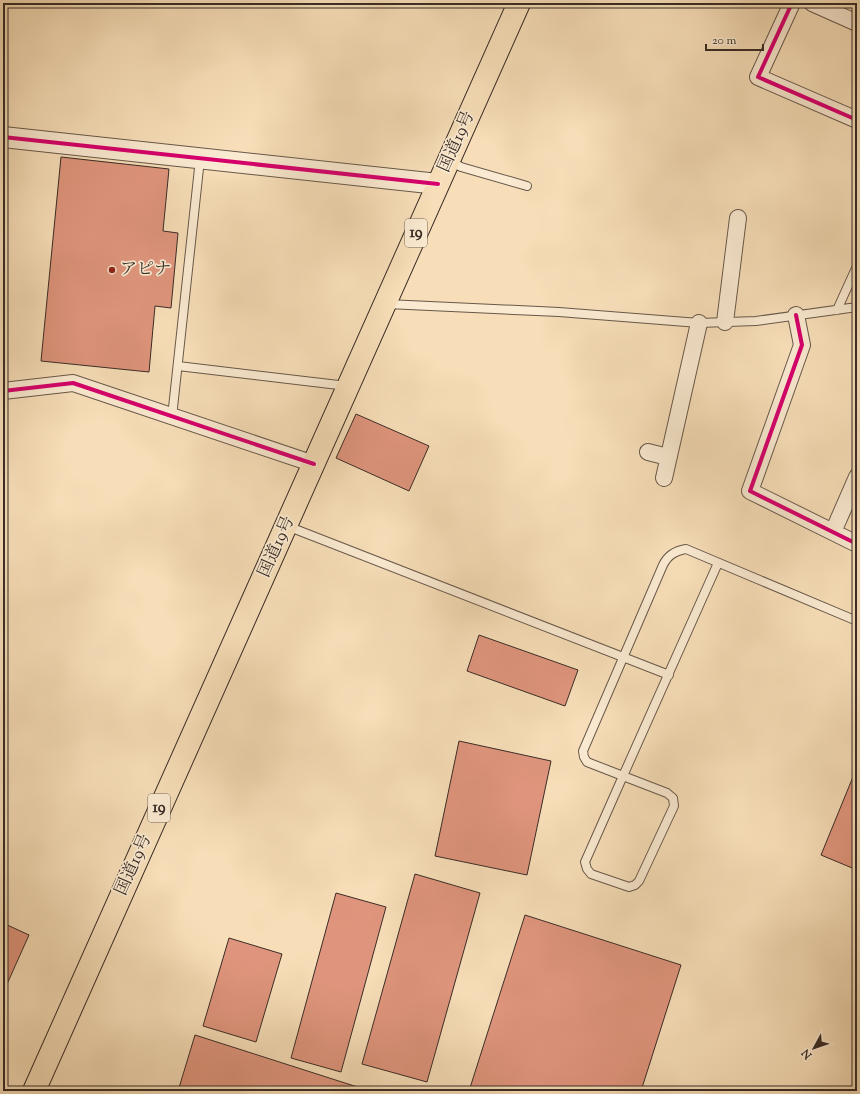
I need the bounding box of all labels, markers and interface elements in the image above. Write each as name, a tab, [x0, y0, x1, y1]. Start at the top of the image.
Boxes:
scale bar	[706, 26, 763, 52]
text: 20 m	[712, 32, 737, 50]
street label: 国道19号	[433, 107, 481, 177]
road number: 19	[405, 219, 427, 247]
place label: アピナ	[120, 258, 171, 282]
marker: アピナ	[107, 265, 117, 275]
street label: 国道19号	[253, 512, 301, 582]
road number: 19	[148, 794, 170, 822]
street label: 国道19号	[110, 830, 158, 900]
north arrow	[794, 1028, 834, 1068]
text: N	[798, 1045, 817, 1063]

